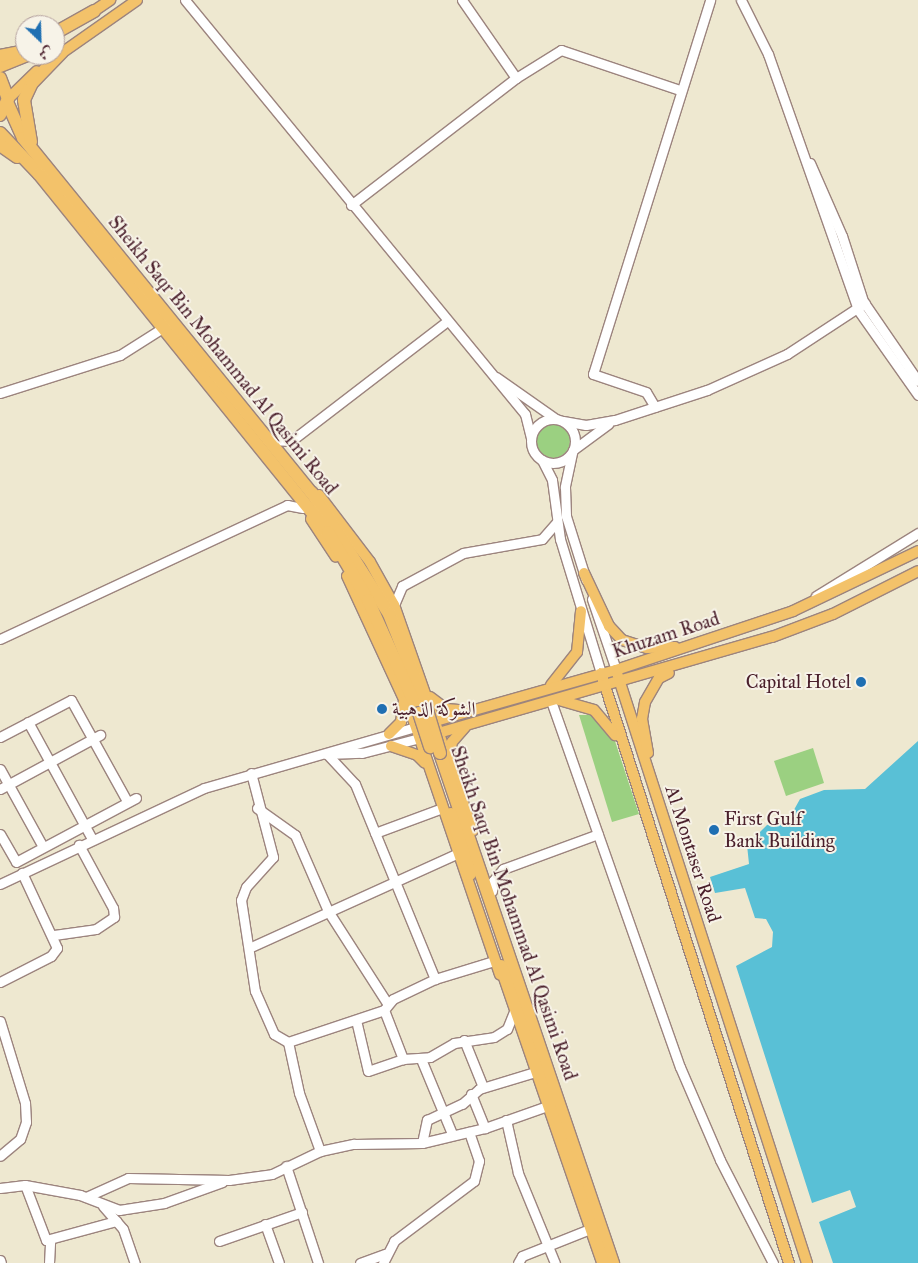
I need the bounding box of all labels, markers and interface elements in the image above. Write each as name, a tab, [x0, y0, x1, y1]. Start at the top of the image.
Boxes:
north arrow	[15, 15, 65, 65]
text: ش	[36, 43, 56, 64]
street label: Sheikh Saqr Bin Mohammad Al Qasimi Road	[103, 211, 343, 499]
street label: Khuzam Road	[609, 607, 723, 663]
place label: Capital Hotel	[746, 671, 851, 693]
marker: Capital Hotel	[855, 676, 867, 688]
place label: الشوكة الذهبية	[392, 698, 476, 720]
marker: الشوكة الذهبية	[376, 703, 388, 715]
street label: Sheikh Saqr Bin Mohammad Al Qasimi Road	[446, 743, 582, 1083]
street label: Al Montaser Road	[660, 783, 726, 925]
place label: First Gulf Bank Building	[724, 808, 835, 852]
marker: First Gulf Bank Building	[708, 824, 720, 836]

